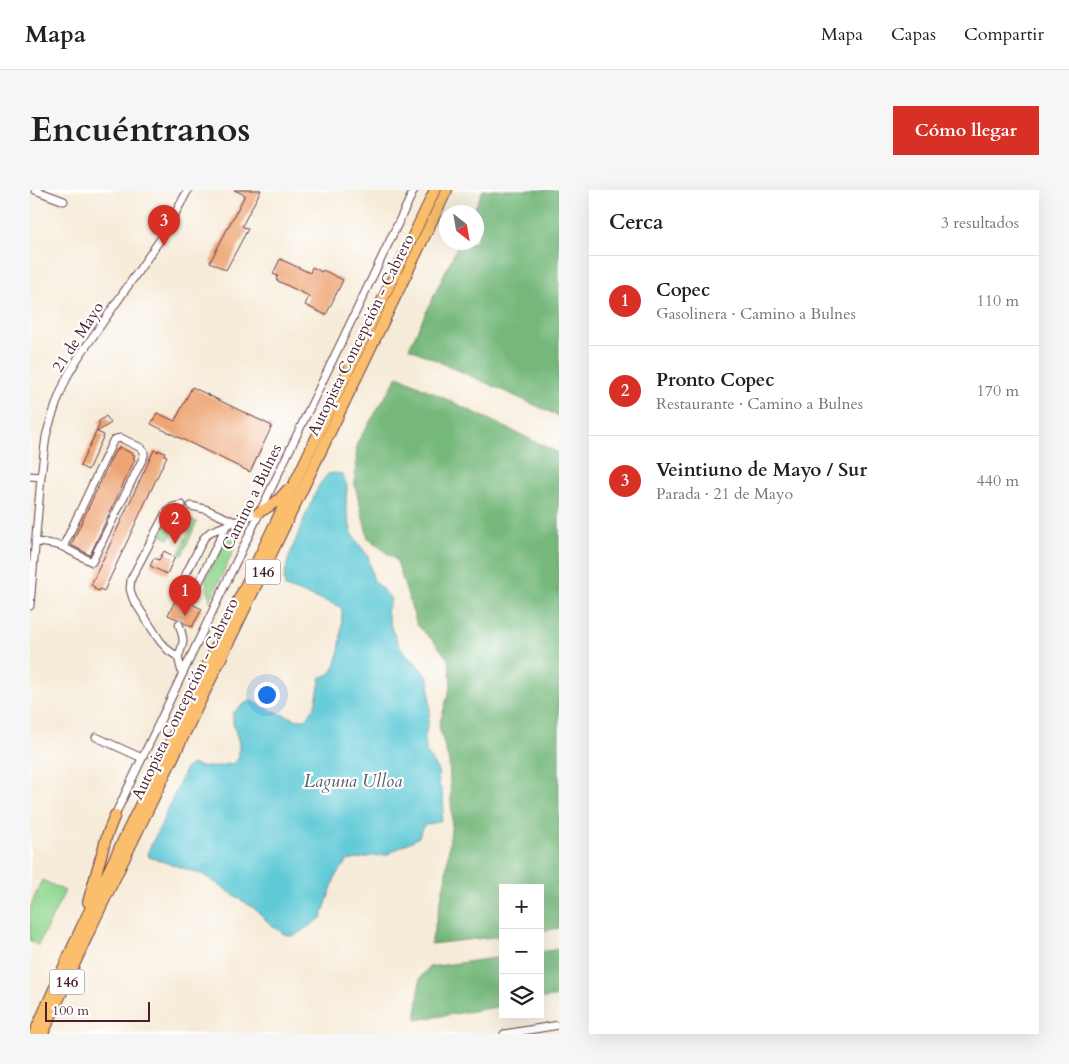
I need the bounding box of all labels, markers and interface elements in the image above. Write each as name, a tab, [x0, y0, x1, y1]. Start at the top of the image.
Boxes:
text: Mapa	[25, 18, 86, 51]
text: Mapa	[821, 22, 863, 47]
text: Capas	[891, 22, 936, 47]
text: Compartir	[964, 22, 1044, 47]
text: Encuéntranos	[30, 106, 251, 154]
button: Cómo llegar	[893, 106, 1039, 155]
pin: 3	[148, 205, 180, 246]
north arrow	[439, 205, 484, 250]
text: Cerca	[609, 208, 663, 237]
text: 3 resultados	[941, 212, 1019, 234]
street label: Autopista Concepción - Cabrero	[302, 230, 420, 440]
text: Copec	[656, 277, 710, 303]
text: 1	[621, 290, 629, 312]
text: 110 m	[977, 290, 1019, 312]
street label: 21 de Mayo	[47, 297, 109, 376]
text: Gasolinera · Camino a Bulnes	[656, 303, 856, 325]
text: Pronto Copec	[656, 367, 774, 393]
text: 2	[621, 380, 629, 402]
text: 170 m	[977, 380, 1019, 402]
text: Restaurante · Camino a Bulnes	[656, 393, 863, 415]
street label: Camino a Bulnes	[217, 440, 287, 554]
text: Veintiuno de Mayo / Sur	[656, 457, 867, 483]
text: 3	[621, 470, 629, 492]
text: 440 m	[977, 470, 1019, 492]
text: Parada · 21 de Mayo	[656, 483, 793, 505]
pin: 2	[159, 503, 191, 544]
road number: 146	[246, 560, 280, 584]
pin: 1	[169, 575, 201, 616]
street label: Autopista Concepción - Cabrero	[126, 594, 244, 804]
your location	[254, 682, 280, 708]
water label: Laguna Ulloa	[304, 769, 402, 794]
map controls	[499, 884, 544, 1019]
button: +	[499, 884, 544, 929]
button: −	[499, 929, 544, 974]
road number: 146	[50, 970, 84, 994]
button: layers	[499, 974, 544, 1019]
scale bar	[45, 999, 150, 1022]
text: 100 m	[52, 1001, 89, 1020]

